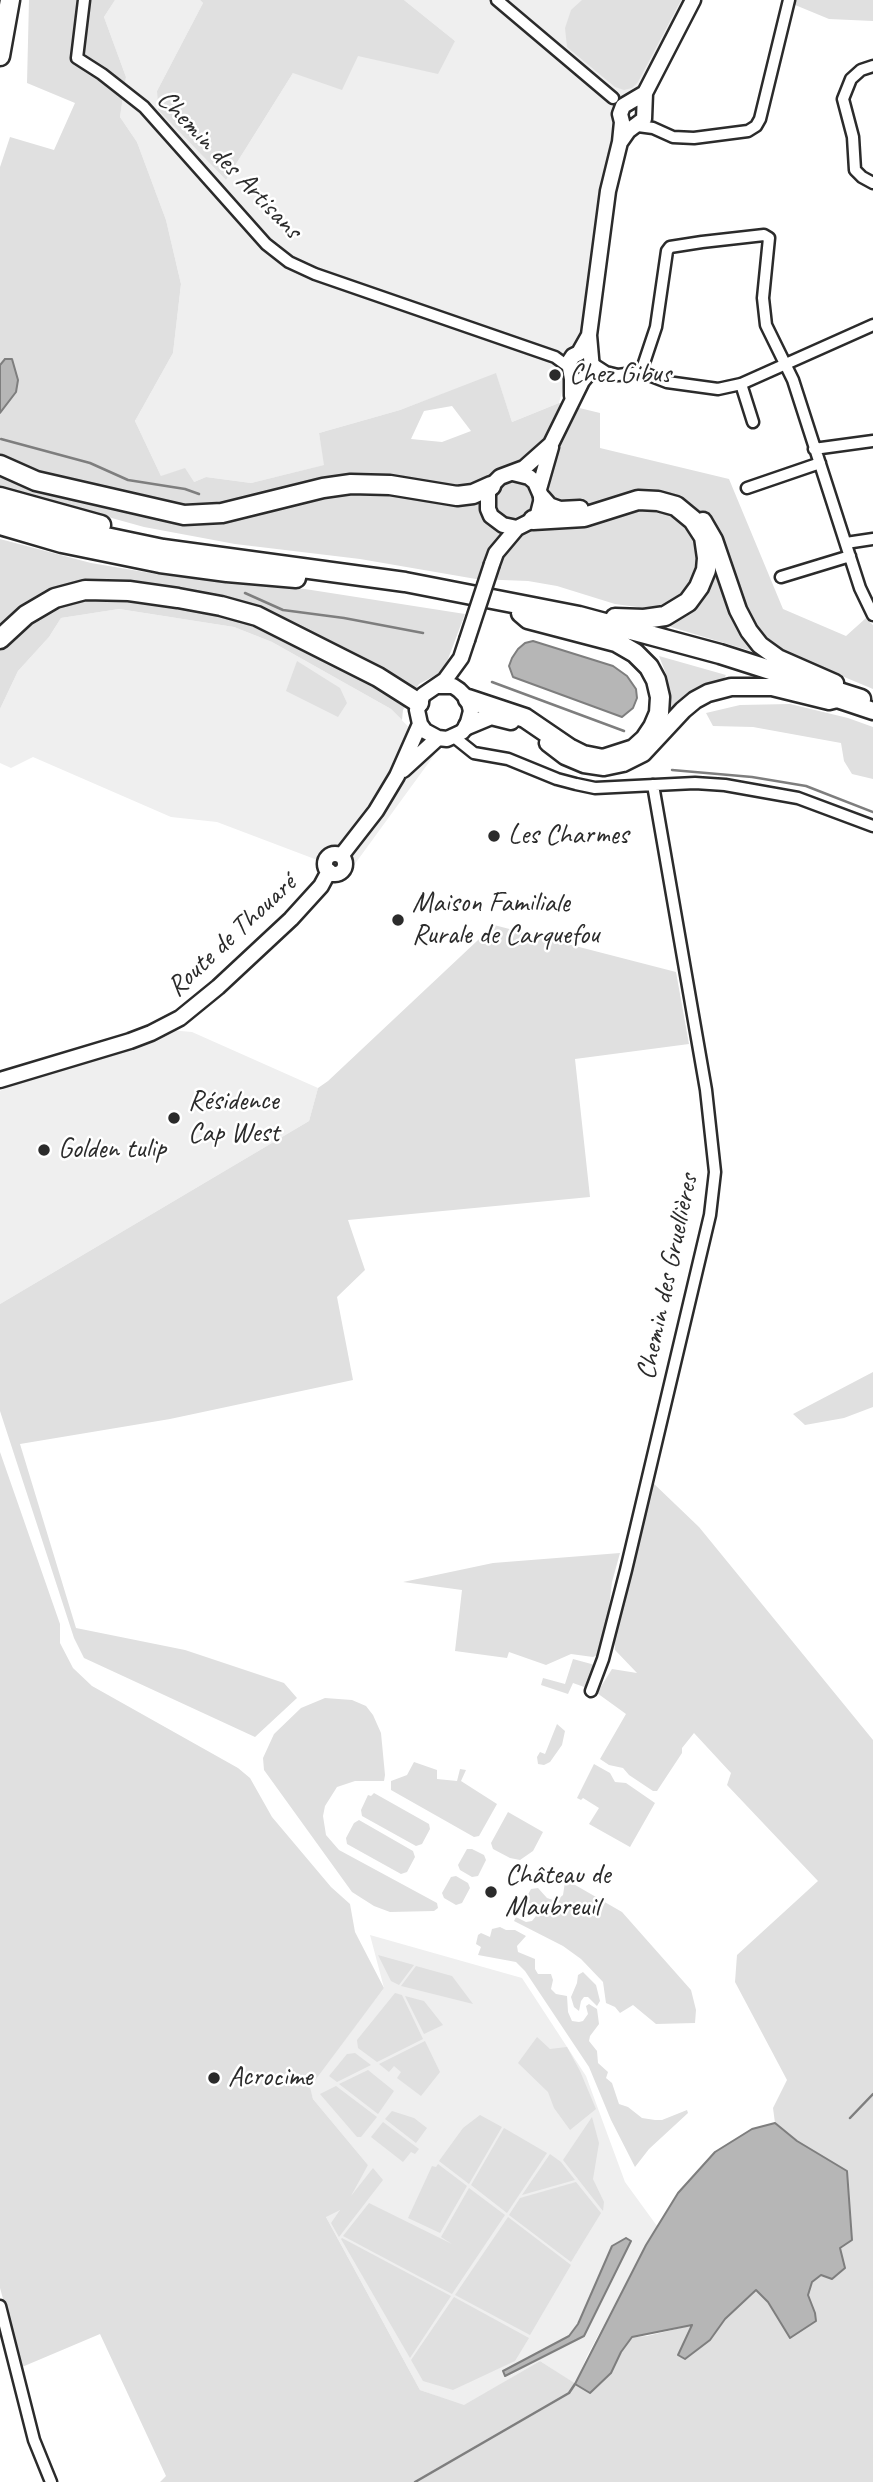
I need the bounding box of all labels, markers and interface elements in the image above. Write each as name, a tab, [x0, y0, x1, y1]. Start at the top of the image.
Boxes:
street label: Chemin des Artisans	[149, 83, 309, 247]
place label: Chez Gibus	[569, 358, 671, 392]
marker: Chez Gibus	[547, 367, 563, 383]
place label: Les Charmes	[508, 819, 628, 853]
marker: Les Charmes	[486, 828, 502, 844]
street label: Route de Thouaré	[160, 868, 304, 1004]
place label: Maison Familiale Rurale de Carquefou	[412, 887, 599, 953]
marker: Maison Familiale Rurale de Carquefou	[390, 912, 406, 928]
place label: Résidence Cap West	[188, 1085, 279, 1151]
marker: Résidence Cap West	[166, 1110, 182, 1126]
place label: Golden tulip	[58, 1133, 166, 1167]
marker: Golden tulip	[36, 1142, 52, 1158]
street label: Chemin des Gruellières	[630, 1171, 706, 1383]
place label: Château de Maubreuil	[505, 1859, 610, 1925]
marker: Château de Maubreuil	[483, 1884, 499, 1900]
place label: Acrocime	[228, 2061, 312, 2095]
marker: Acrocime	[206, 2070, 222, 2086]

